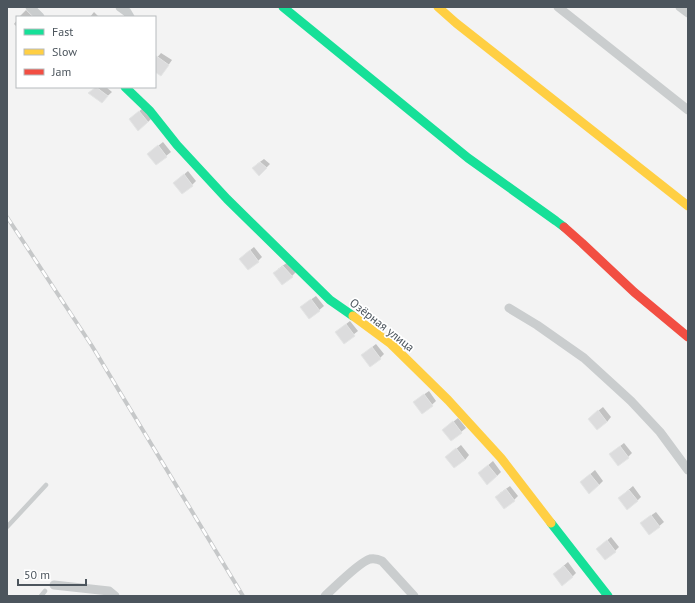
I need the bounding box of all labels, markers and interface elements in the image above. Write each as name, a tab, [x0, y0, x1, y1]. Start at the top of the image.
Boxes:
legend	[16, 16, 156, 88]
text: Fast	[52, 24, 73, 39]
text: Slow	[52, 44, 77, 59]
text: Jam	[51, 64, 71, 79]
street label: Озёрная улица	[347, 295, 418, 355]
scale bar	[18, 561, 86, 587]
text: 50 m	[24, 567, 50, 582]

